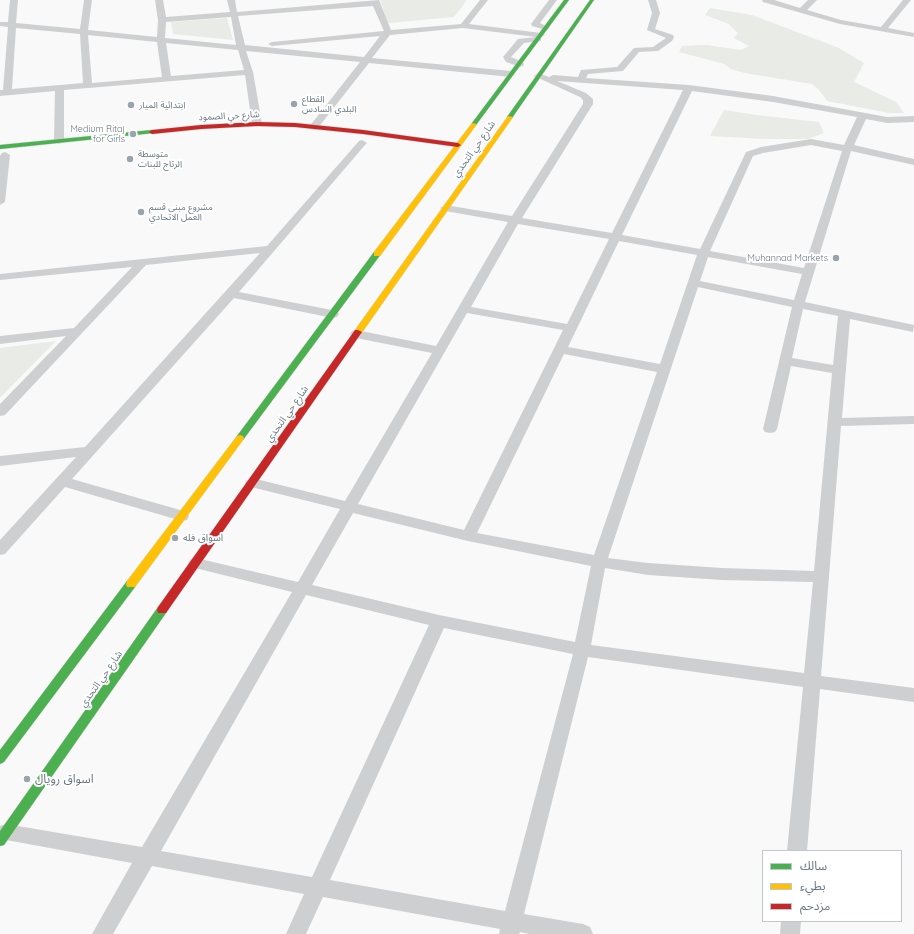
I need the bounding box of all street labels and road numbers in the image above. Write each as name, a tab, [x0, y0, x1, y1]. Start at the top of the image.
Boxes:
street label: شارع حي الصمود	[198, 109, 260, 123]
street label: شارع حي التحدي	[450, 118, 498, 180]
street label: شارع حي التحدي	[263, 383, 311, 445]
street label: شارع حي التحدي	[77, 648, 125, 710]

